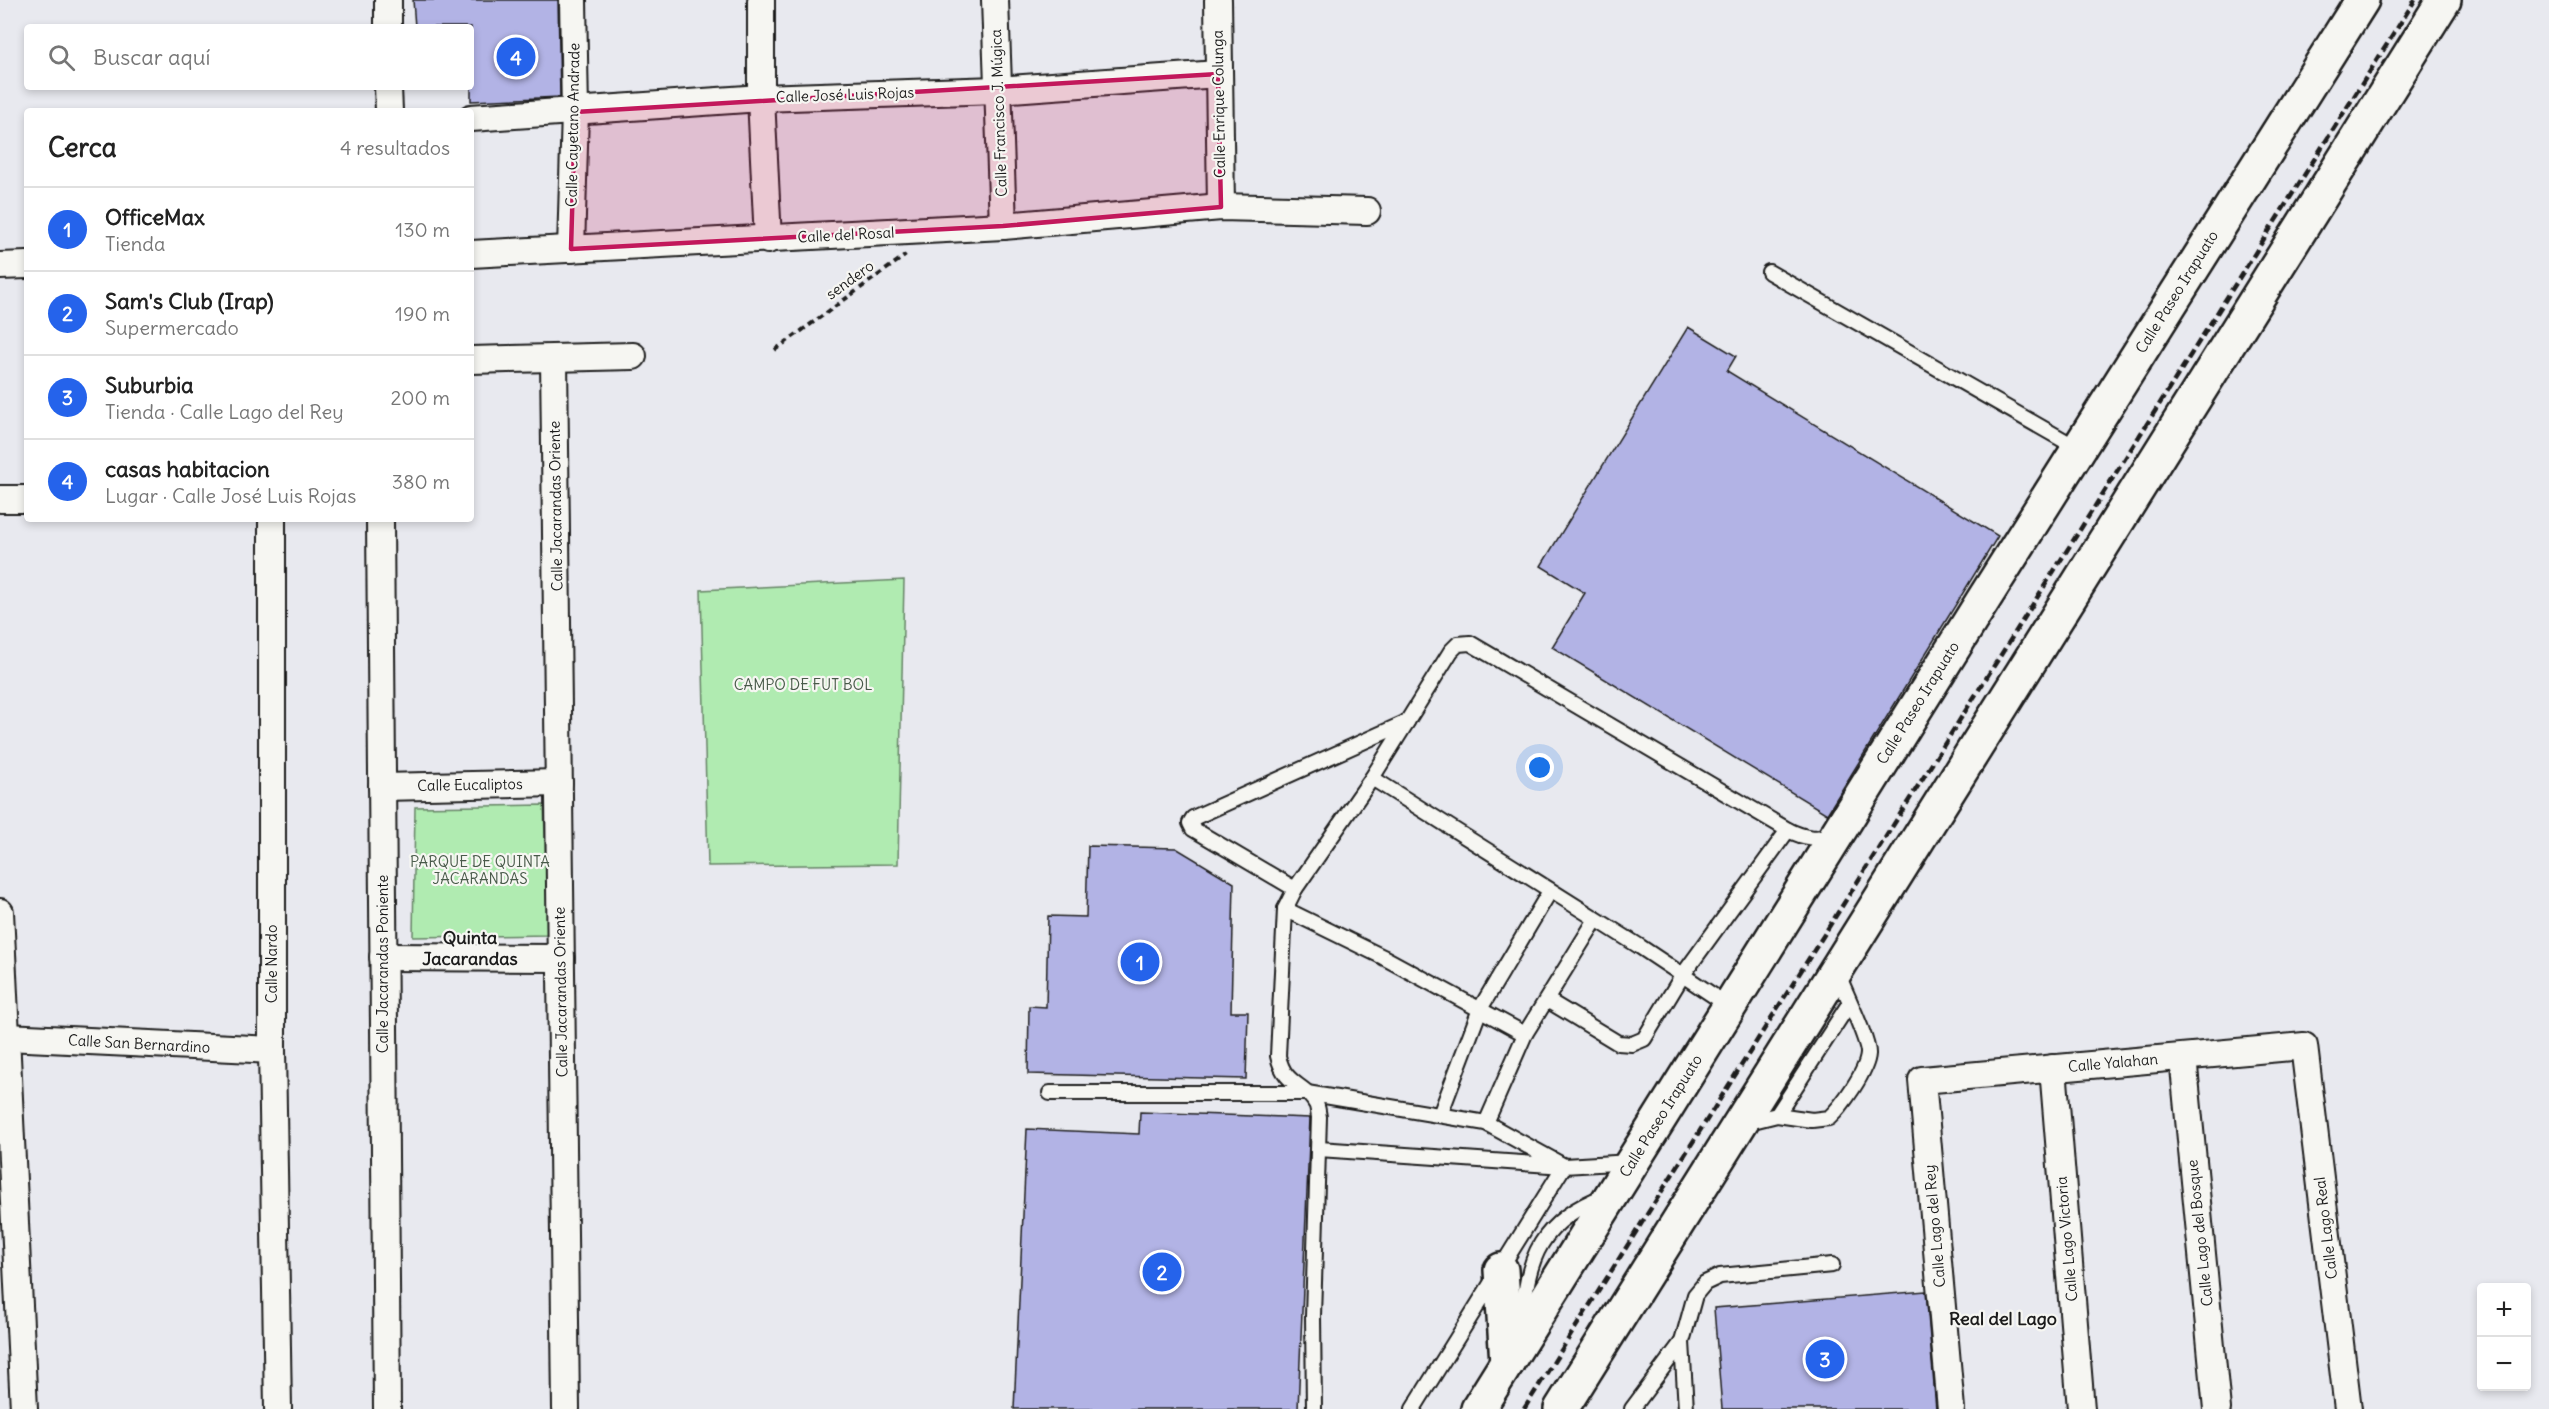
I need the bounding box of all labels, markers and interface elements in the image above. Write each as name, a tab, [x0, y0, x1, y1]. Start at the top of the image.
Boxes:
search box	[24, 24, 474, 90]
street label: Calle Francisco J. Múgica	[986, 28, 1011, 197]
street label: Calle Enrique Colunga	[1208, 29, 1229, 178]
pin: 4	[496, 34, 536, 80]
icon: search	[45, 41, 78, 74]
text: Buscar aquí	[93, 43, 210, 71]
street label: Calle Cayetano Andrade	[562, 43, 583, 207]
street label: Calle José Luis Rojas	[776, 83, 915, 106]
text: Cerca	[48, 131, 117, 164]
text: 4 resultados	[340, 135, 450, 160]
text: OfficeMax	[105, 203, 205, 231]
text: 1	[64, 217, 71, 242]
text: 130 m	[395, 217, 450, 242]
street label: Calle del Rosal	[797, 222, 895, 247]
street label: Calle Paseo Irapuato	[2131, 227, 2222, 357]
text: Tienda	[105, 231, 165, 256]
street label: sendero	[822, 256, 877, 303]
text: Sam's Club (Irap)	[105, 287, 274, 315]
text: 2	[62, 301, 73, 326]
text: 190 m	[395, 301, 450, 326]
text: Supermercado	[105, 315, 239, 340]
text: Suburbia	[105, 371, 194, 399]
text: 3	[62, 385, 73, 410]
text: 200 m	[390, 385, 450, 410]
text: Tienda · Calle Lago del Rey	[105, 399, 344, 424]
street label: Calle Jacarandas Oriente	[545, 421, 566, 591]
text: casas habitacion	[105, 455, 270, 483]
text: 4	[62, 469, 73, 494]
text: 380 m	[392, 469, 450, 494]
text: Lugar · Calle José Luis Rojas	[105, 483, 356, 508]
street label: Calle Paseo Irapuato	[1872, 638, 1963, 768]
park label: CAMPO DE FUT BOL	[734, 675, 872, 694]
your location	[1525, 753, 1554, 782]
street label: Calle Eucaliptos	[417, 774, 523, 795]
park label: PARQUE DE QUINTA JACARANDAS	[410, 852, 550, 888]
street label: Calle Jacarandas Poniente	[373, 875, 392, 1053]
street label: Calle Jacarandas Oriente	[550, 907, 571, 1077]
street label: Calle Nardo	[262, 925, 281, 1003]
district label: Quinta Jacarandas	[422, 926, 518, 970]
pin: 1	[1120, 940, 1160, 984]
street label: Calle San Bernardino	[67, 1030, 211, 1057]
street label: Calle Yalahan	[2067, 1049, 2159, 1076]
street label: Calle Paseo Irapuato	[1615, 1051, 1706, 1181]
street label: Calle Lago del Bosque	[2182, 1159, 2217, 1307]
street label: Calle Lago del Rey	[1920, 1164, 1949, 1288]
street label: Calle Lago Victoria	[2052, 1175, 2081, 1302]
street label: Calle Lago Real	[2310, 1176, 2341, 1280]
pin: 2	[1142, 1250, 1182, 1294]
map controls	[2477, 1283, 2531, 1391]
button: +	[2477, 1283, 2531, 1337]
district label: Real del Lago	[1949, 1307, 2057, 1330]
pin: 3	[1806, 1336, 1844, 1382]
button: −	[2477, 1337, 2531, 1391]

